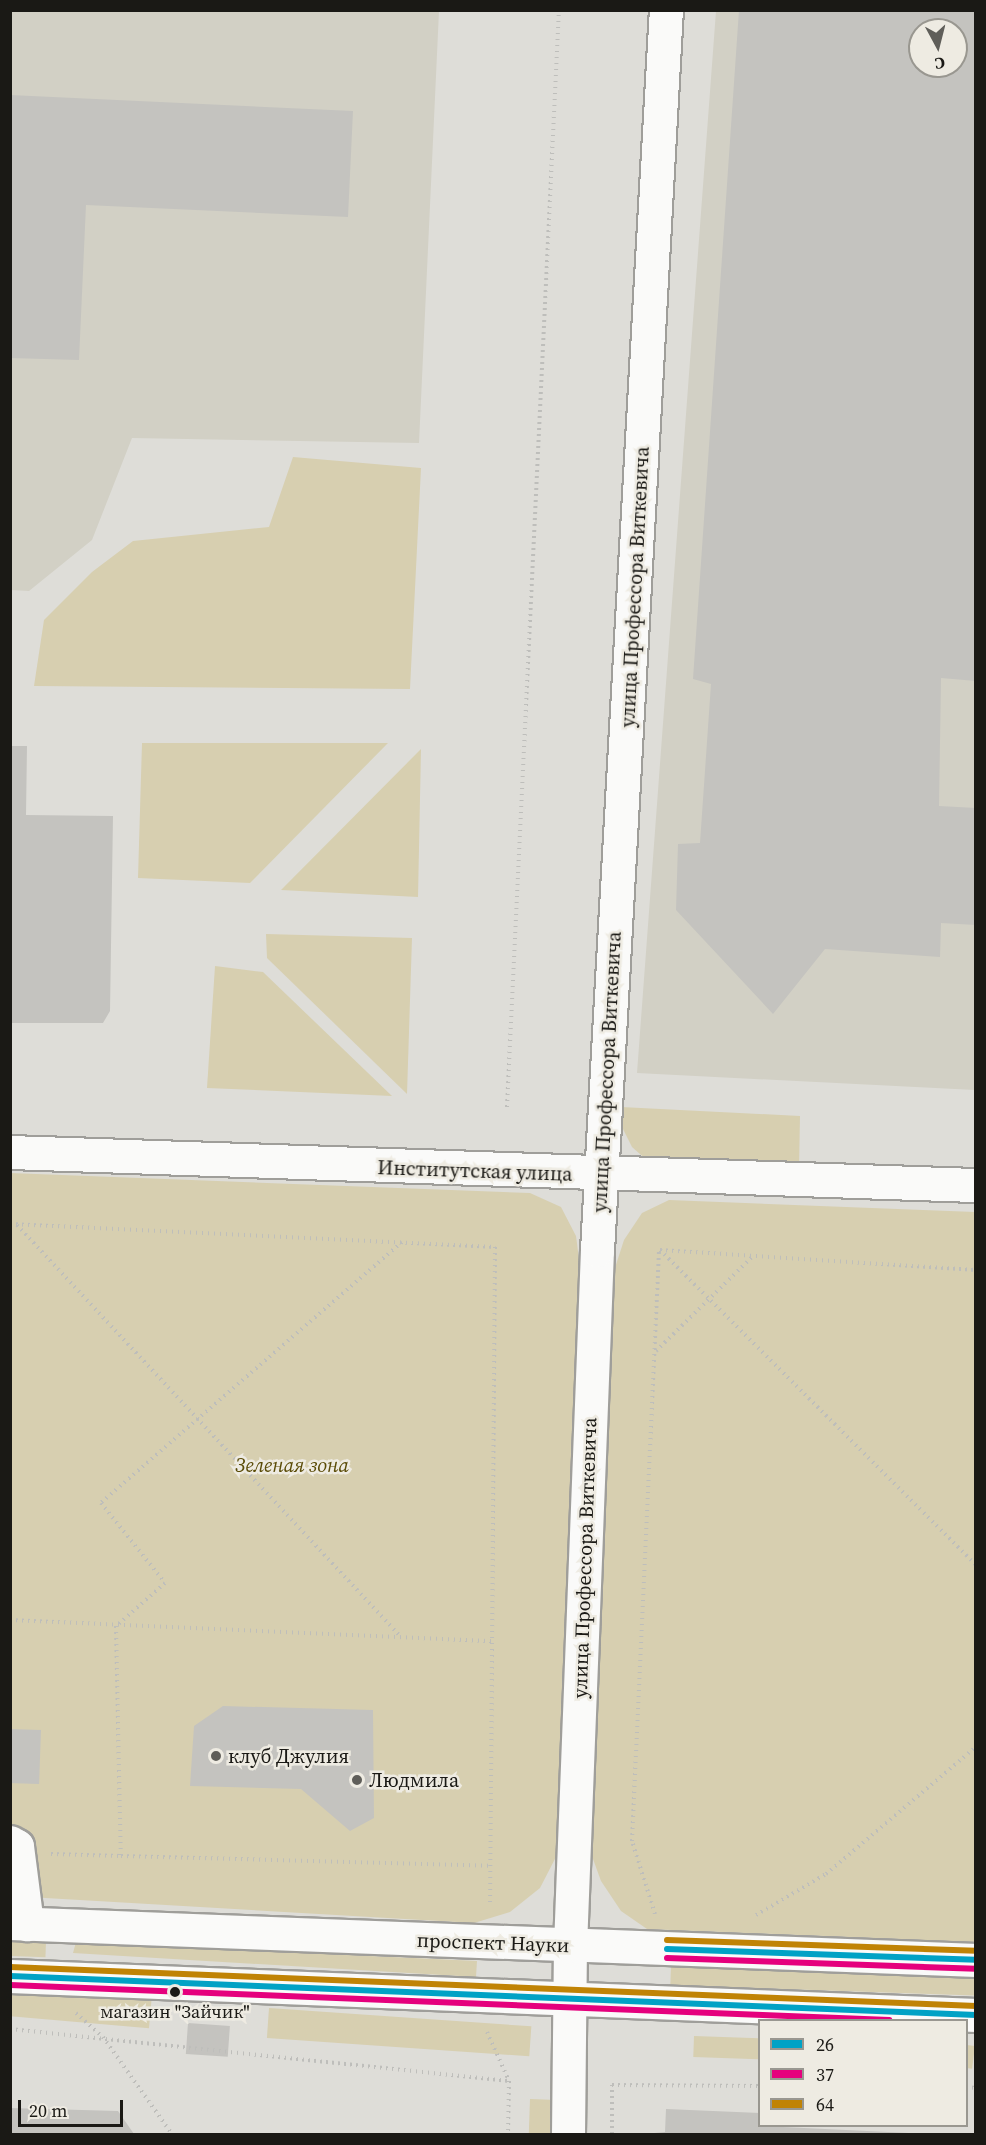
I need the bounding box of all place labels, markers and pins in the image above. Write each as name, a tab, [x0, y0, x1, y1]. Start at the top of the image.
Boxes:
place label: клуб Джулия	[228, 1744, 349, 1768]
marker: клуб Джулия	[209, 1749, 223, 1763]
place label: Людмила	[369, 1768, 459, 1792]
marker: Людмила	[350, 1773, 364, 1787]
marker: магазин "Зайчик"	[169, 1986, 181, 1998]
place label: магазин "Зайчик"	[100, 2001, 250, 2023]

